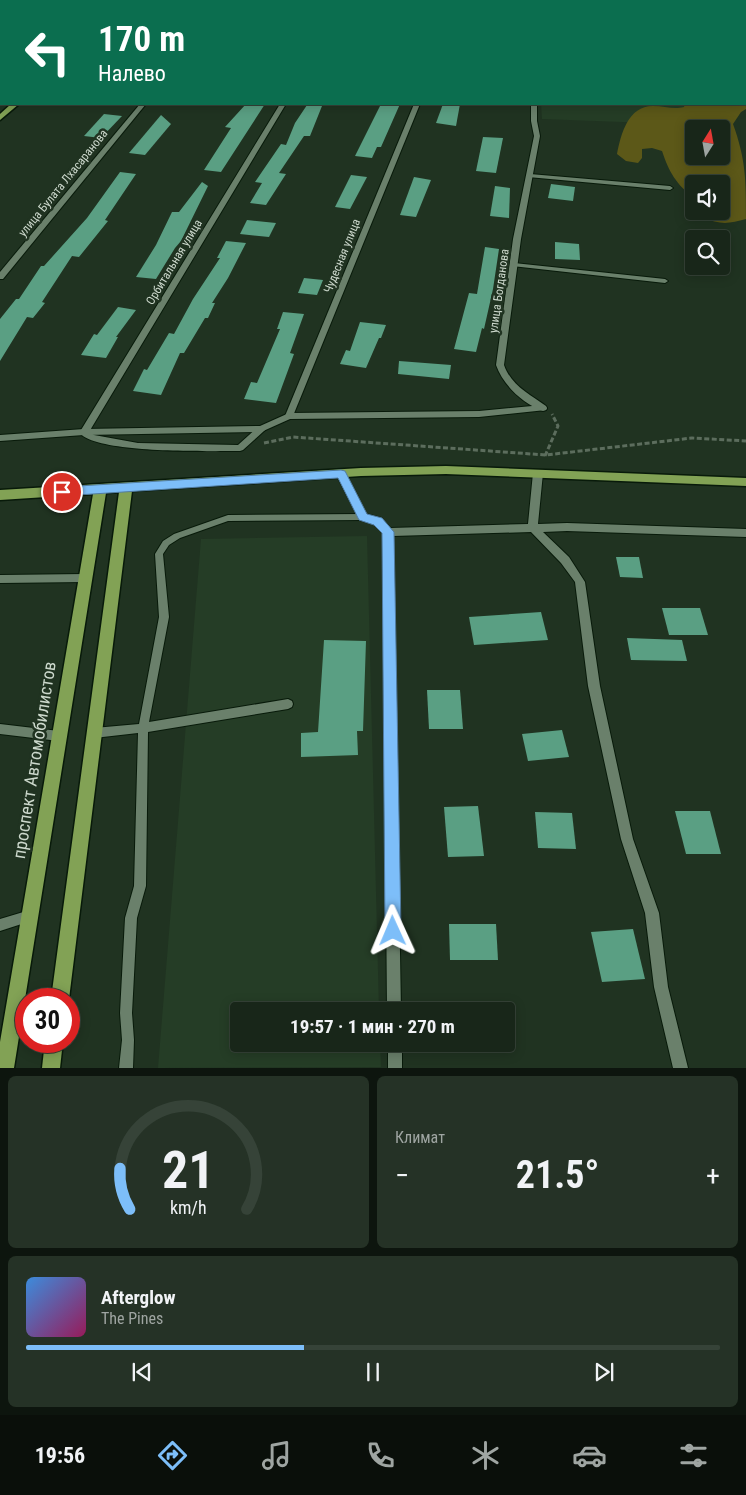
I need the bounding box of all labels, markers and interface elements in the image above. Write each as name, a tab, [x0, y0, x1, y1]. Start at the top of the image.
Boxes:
text: 170 m	[98, 19, 185, 60]
icon: left	[15, 20, 80, 85]
text: Налево	[98, 61, 166, 86]
north arrow	[685, 120, 730, 165]
map controls	[685, 120, 730, 275]
street label: улица Булата Лхасаранова	[15, 126, 111, 239]
button: sound	[685, 175, 730, 220]
street label: Орбитальная улица	[143, 217, 205, 307]
street label: Чудесная улица	[321, 217, 363, 295]
button: search	[685, 230, 730, 275]
street label: улица Богданова	[486, 248, 512, 334]
pin	[41, 471, 83, 513]
icon: arrive	[48, 478, 76, 506]
street label: проспект Автомобилистов	[8, 660, 60, 860]
position arrow	[366, 904, 418, 956]
speed limit sign: 30	[15, 988, 80, 1053]
text: 19:57 · 1 мин · 270 m	[290, 1015, 455, 1038]
text: Климат	[395, 1128, 445, 1147]
text: 21	[162, 1140, 215, 1201]
text: 21.5°	[516, 1153, 599, 1197]
text: −	[395, 1159, 409, 1192]
text: +	[706, 1159, 720, 1192]
text: km/h	[170, 1197, 207, 1218]
text: Afterglow	[101, 1286, 175, 1309]
text: The Pines	[101, 1309, 163, 1328]
icon: previous	[128, 1358, 156, 1386]
icon: pause	[359, 1358, 387, 1386]
icon: next	[590, 1358, 618, 1386]
icon: directions	[155, 1438, 190, 1473]
icon: music	[259, 1438, 294, 1473]
icon: phone	[363, 1438, 398, 1473]
icon: climate	[468, 1438, 503, 1473]
icon: car	[572, 1438, 607, 1473]
icon: filters	[676, 1438, 711, 1473]
text: 19:56	[35, 1443, 85, 1468]

